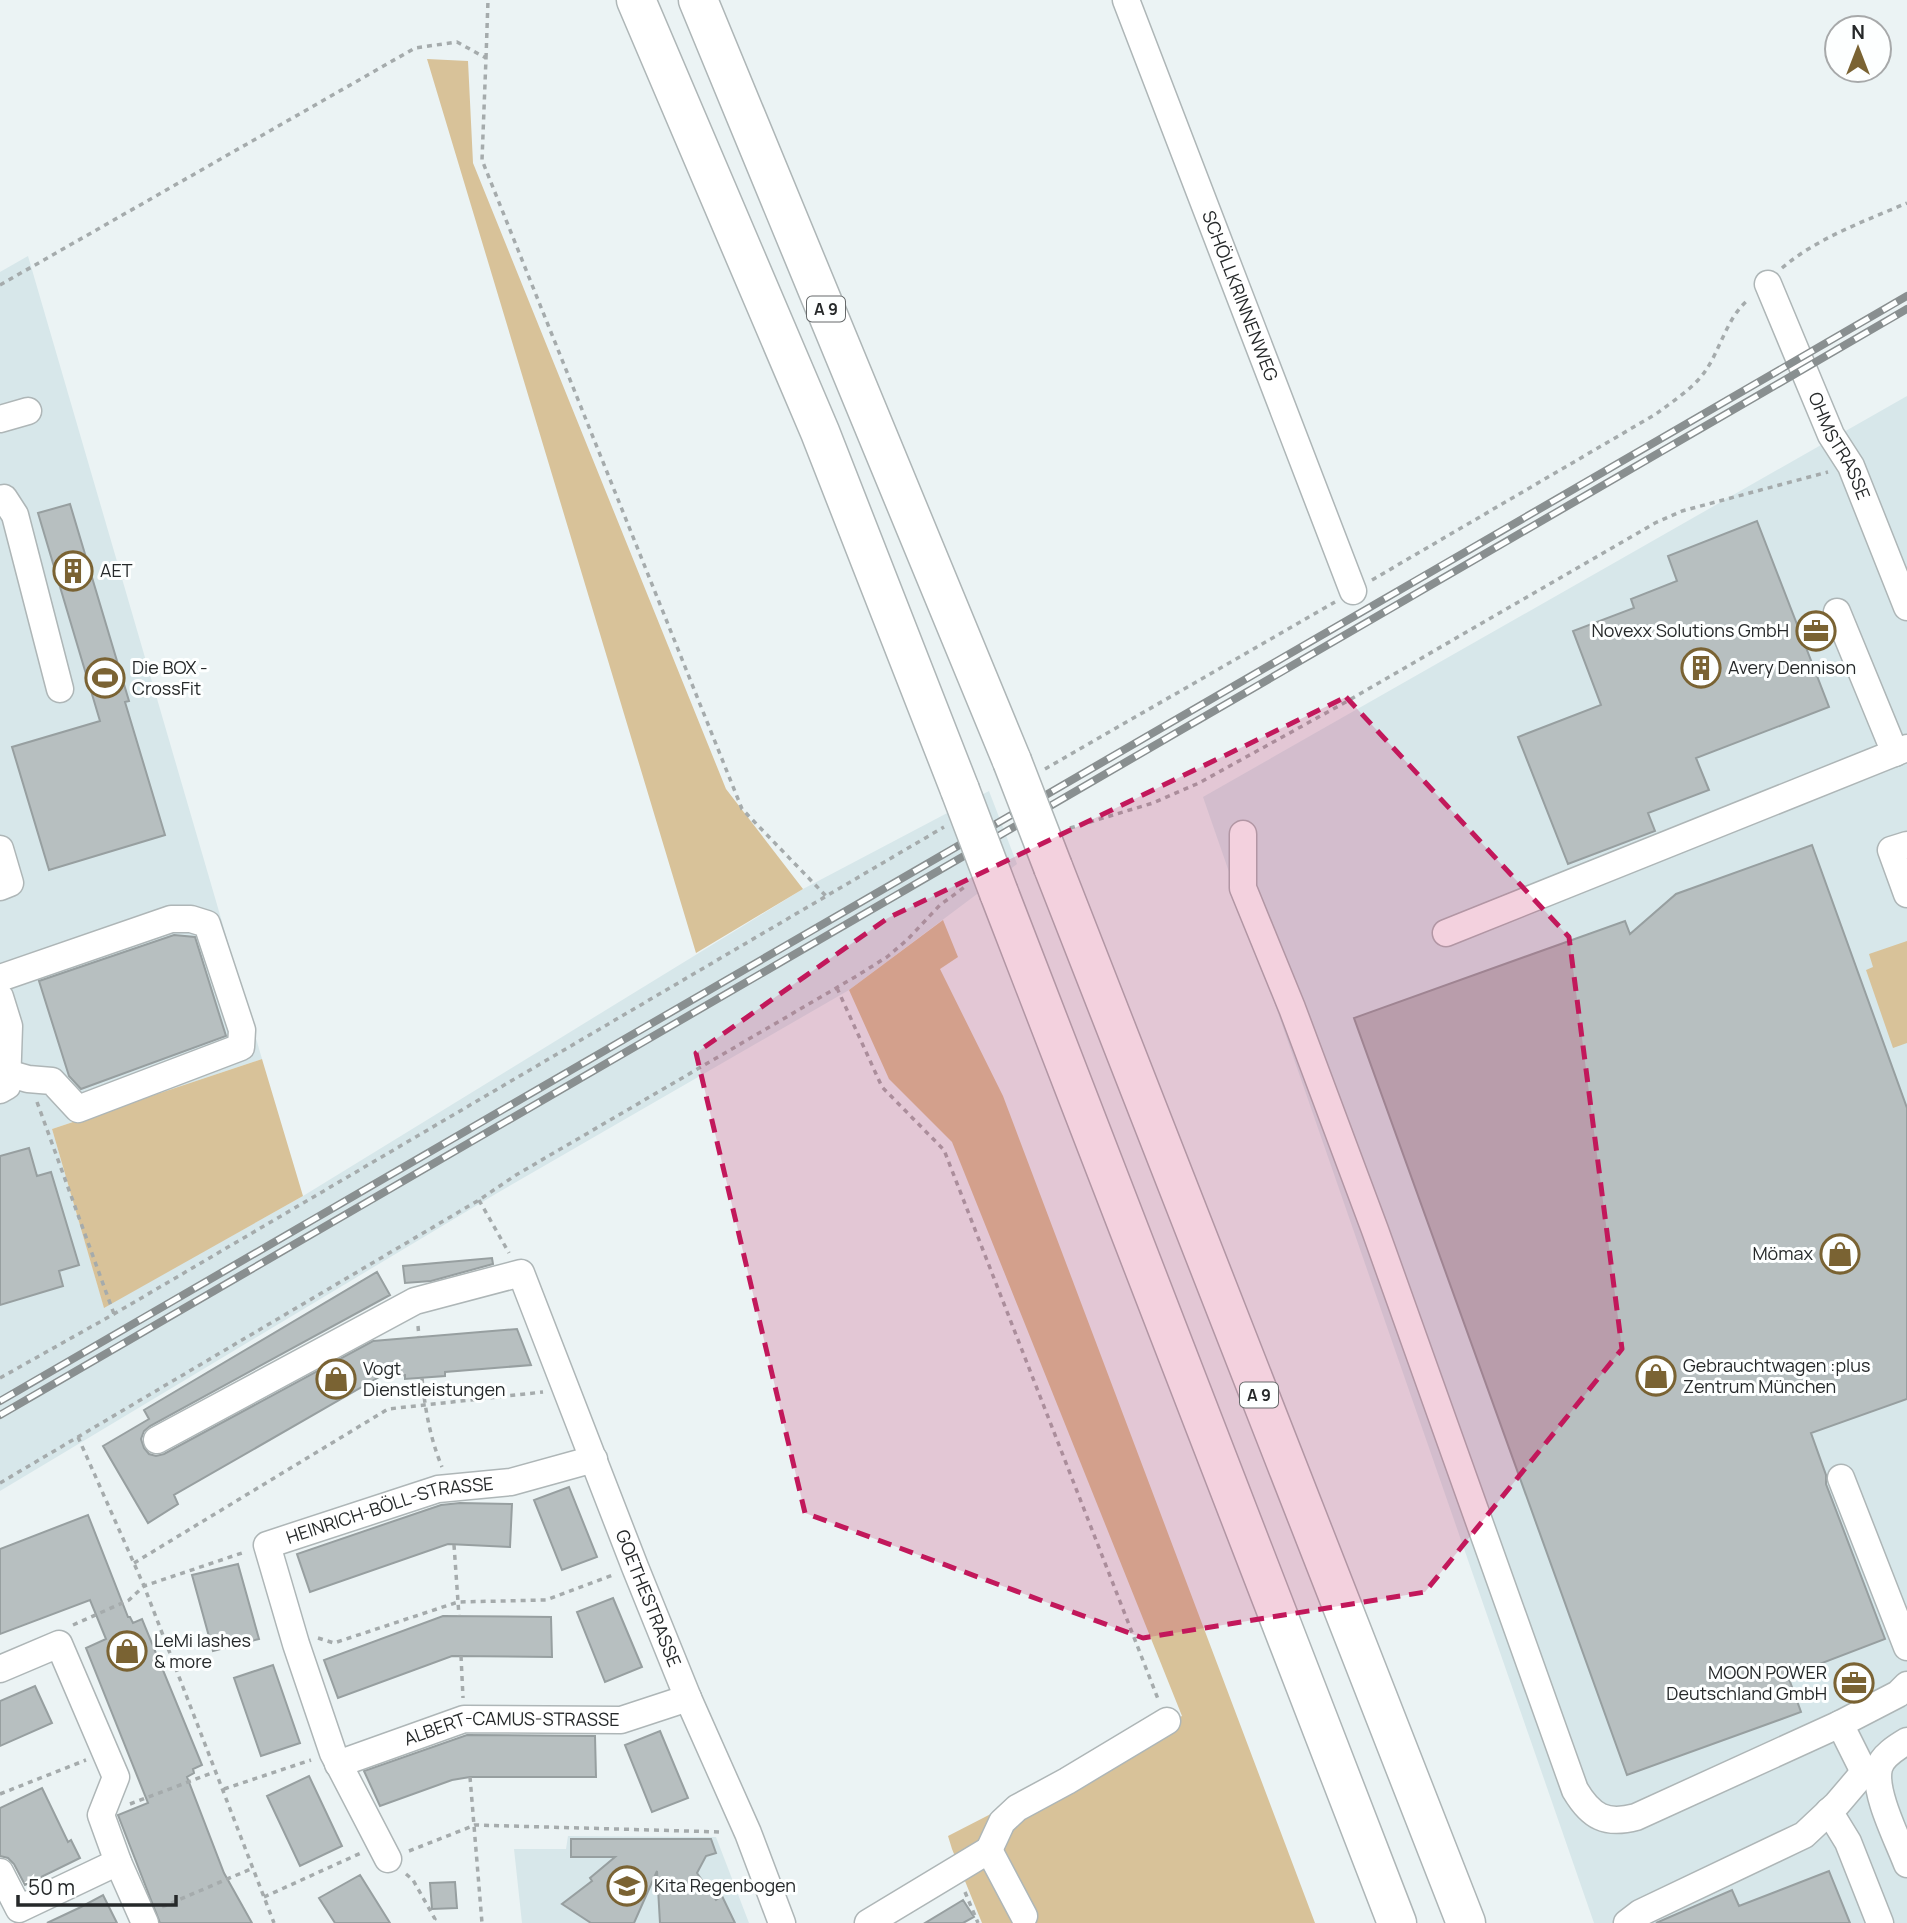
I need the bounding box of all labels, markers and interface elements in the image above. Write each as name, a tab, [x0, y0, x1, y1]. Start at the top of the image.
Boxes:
north arrow	[1823, 14, 1893, 84]
text: N	[1851, 19, 1865, 45]
street label: SCHÖLLKRINNENWEG	[1197, 207, 1284, 384]
road number: A 9	[807, 296, 845, 322]
street label: OHMSTRASSE	[1803, 388, 1876, 503]
building icon: AET	[52, 550, 94, 592]
place label: AET	[100, 558, 133, 582]
office icon: Novexx Solutions GmbH	[1795, 610, 1837, 652]
place label: Novexx Solutions GmbH	[1592, 618, 1789, 642]
building icon: Avery Dennison	[1680, 647, 1722, 689]
place label: Die BOX - CrossFit	[132, 655, 208, 700]
place label: Avery Dennison	[1728, 655, 1856, 679]
sports icon: Die BOX - CrossFit	[84, 657, 126, 699]
shop icon: Mömax	[1819, 1233, 1861, 1275]
place label: Mömax	[1752, 1241, 1814, 1265]
place label: Gebrauchtwagen :plus Zentrum München	[1683, 1353, 1870, 1398]
shop icon: Gebrauchtwagen :plus Zentrum München	[1635, 1355, 1677, 1397]
place label: Vogt Dienstleistungen	[363, 1356, 505, 1401]
shop icon: Vogt Dienstleistungen	[315, 1358, 357, 1400]
road number: A 9	[1240, 1382, 1278, 1408]
street label: HEINRICH-BÖLL-STRASSE	[283, 1471, 494, 1549]
street label: GOETHESTRASSE	[611, 1526, 687, 1670]
place label: LeMi lashes & more	[154, 1628, 251, 1673]
shop icon: LeMi lashes & more	[106, 1630, 148, 1672]
place label: MOON POWER Deutschland GmbH	[1666, 1660, 1827, 1705]
office icon: MOON POWER Deutschland GmbH	[1833, 1662, 1875, 1704]
street label: ALBERT-CAMUS-STRASSE	[400, 1706, 620, 1751]
scale bar	[18, 1864, 175, 1908]
school or university icon: Kita Regenbogen	[606, 1865, 648, 1907]
text: 50 m	[28, 1873, 75, 1901]
place label: Kita Regenbogen	[654, 1873, 796, 1897]

